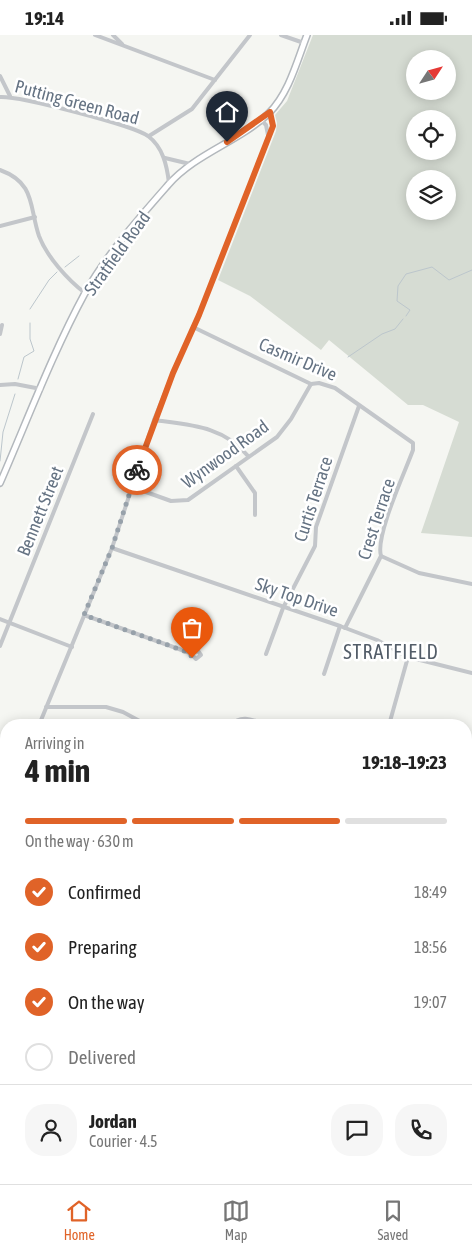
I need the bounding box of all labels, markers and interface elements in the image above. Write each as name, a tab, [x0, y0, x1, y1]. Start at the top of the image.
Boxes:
text: 19:14	[25, 7, 64, 29]
north arrow	[406, 50, 456, 100]
map controls	[406, 50, 456, 220]
street label: Putting Green Road	[13, 75, 141, 129]
pin	[206, 91, 248, 142]
icon: home	[213, 98, 241, 126]
button: locate	[406, 110, 456, 160]
button: layers	[406, 170, 456, 220]
street label: Stratfield Road	[80, 207, 154, 299]
street label: Casmir Drive	[256, 333, 340, 385]
street label: Wynwood Road	[178, 416, 272, 492]
courier	[112, 445, 162, 495]
street label: Curtis Terrace	[289, 454, 337, 544]
icon: bike	[123, 456, 151, 484]
street label: Bennett Street	[13, 463, 67, 559]
street label: Crest Terrace	[353, 476, 399, 562]
street label: Sky Top Drive	[253, 573, 341, 621]
pin	[171, 607, 213, 658]
icon: bag	[178, 614, 206, 642]
district label: STRATFIELD	[343, 640, 439, 663]
text: Arriving in	[25, 734, 85, 752]
text: 19:18–19:23	[362, 751, 447, 773]
text: 4 min	[25, 752, 90, 789]
text: On the way · 630 m	[25, 832, 134, 850]
icon: check	[25, 878, 53, 906]
text: Confirmed	[68, 881, 141, 903]
text: 18:49	[414, 883, 447, 901]
icon: check	[25, 933, 53, 961]
text: Preparing	[68, 936, 137, 958]
text: 18:56	[414, 938, 447, 956]
icon: check	[25, 988, 53, 1016]
text: On the way	[68, 991, 145, 1013]
text: 19:07	[414, 993, 447, 1011]
text: Delivered	[68, 1046, 136, 1068]
button: person	[25, 1104, 77, 1156]
button: chat	[331, 1104, 383, 1156]
button: phone	[395, 1104, 447, 1156]
text: Jordan	[89, 1110, 137, 1132]
text: Courier · 4.5	[89, 1132, 158, 1150]
tab: Home	[64, 1197, 95, 1243]
tab: Map	[222, 1197, 250, 1243]
tab: Saved	[377, 1197, 408, 1243]

